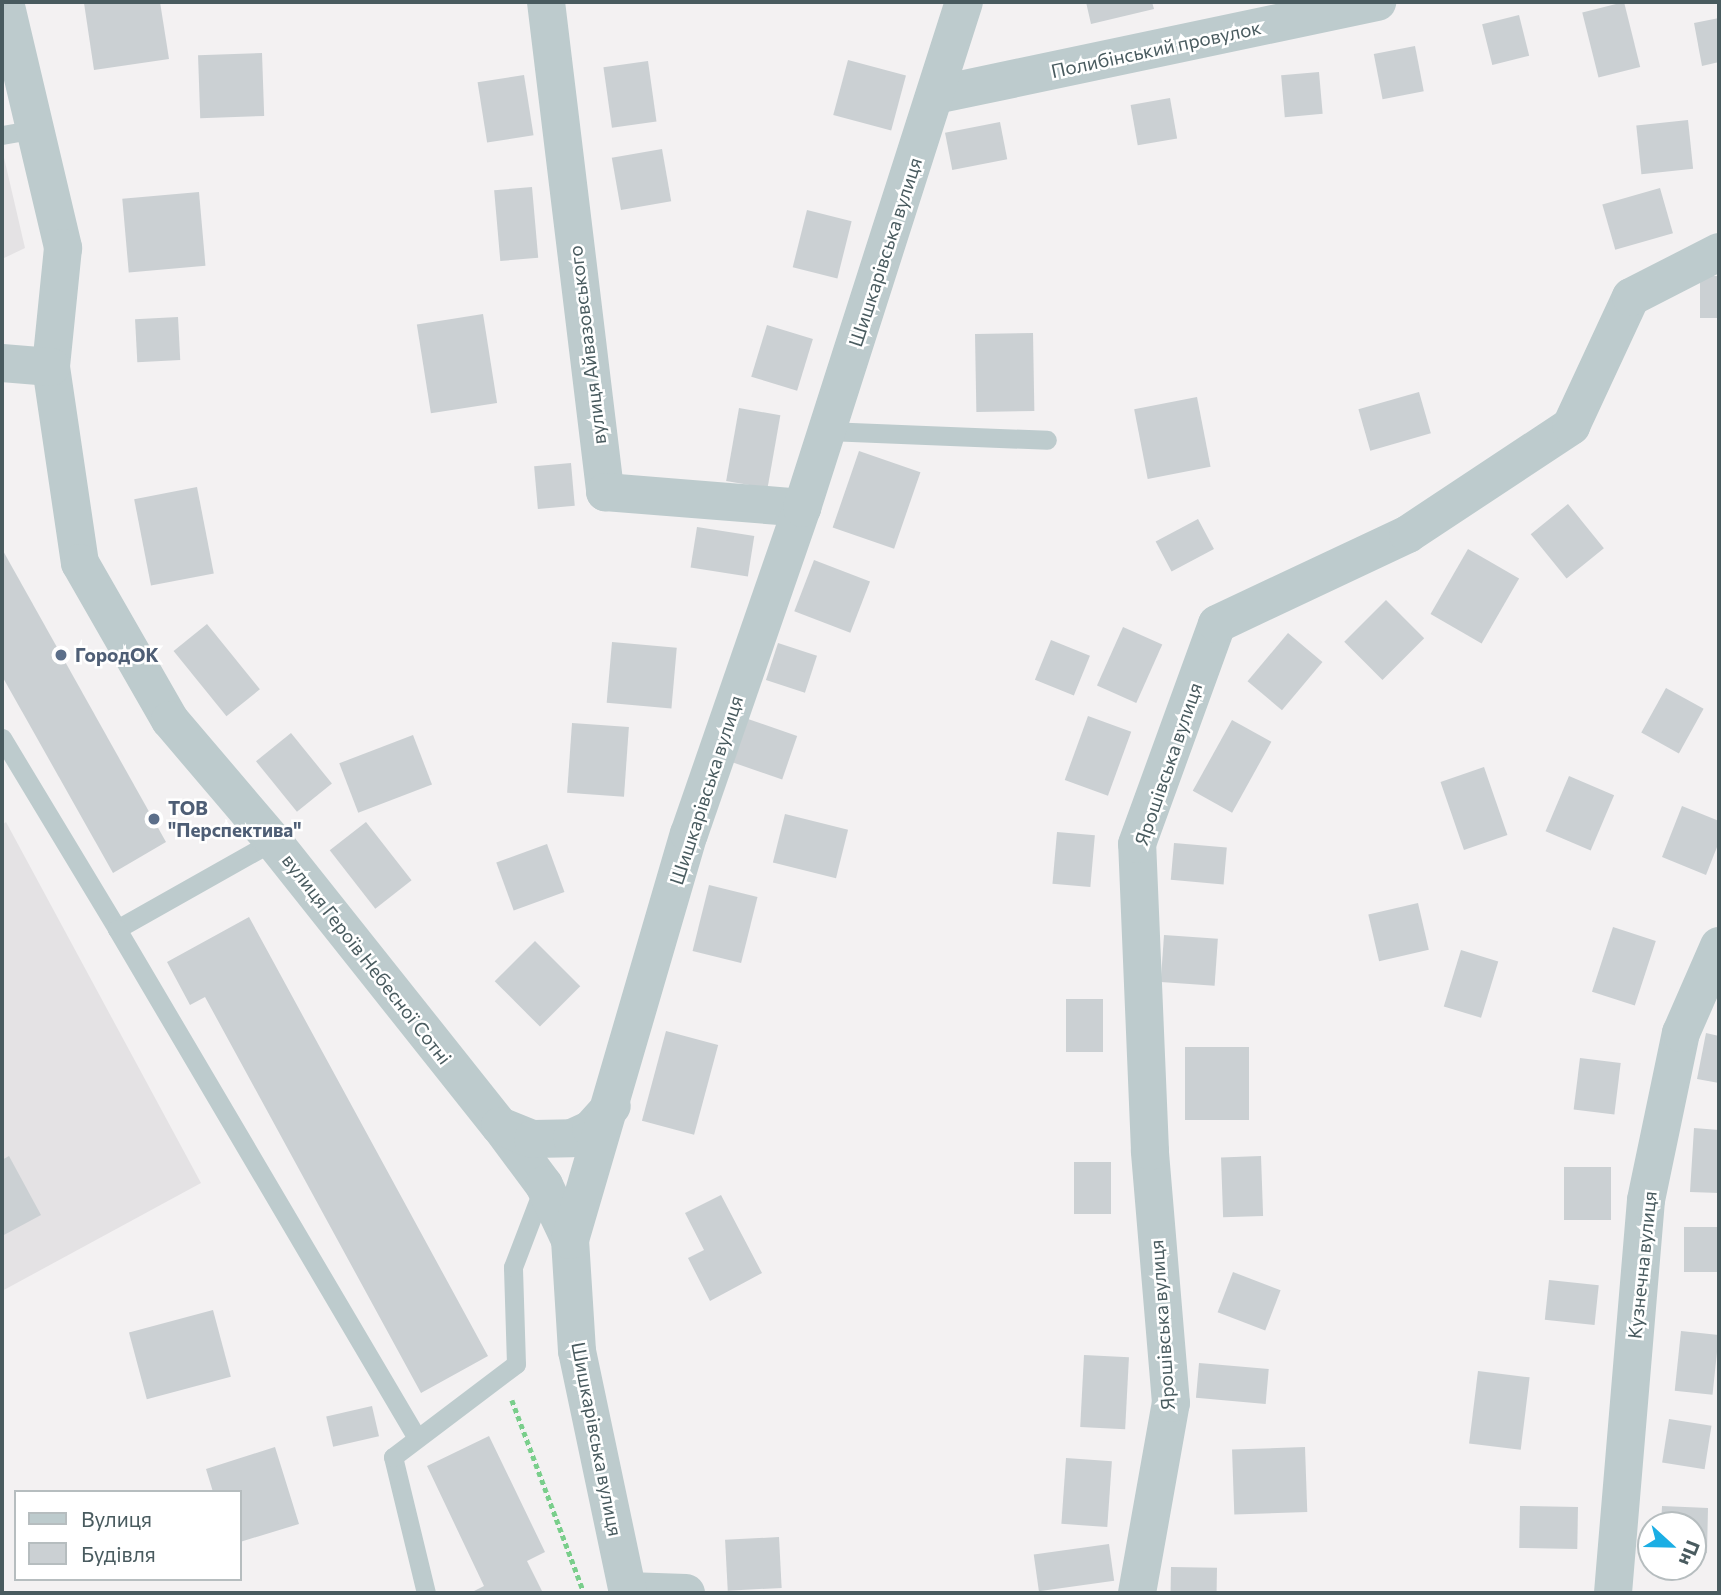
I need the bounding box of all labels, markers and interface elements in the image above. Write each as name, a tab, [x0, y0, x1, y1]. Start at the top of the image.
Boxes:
street label: Полибінський провулок	[1049, 16, 1263, 82]
street label: Шишкарівська вулиця	[844, 155, 926, 349]
street label: вулиця Айвазовського	[563, 244, 611, 446]
place label: ГородОК	[75, 644, 159, 666]
marker: ГородОК	[53, 647, 69, 663]
street label: Ярошівська вулиця	[1129, 680, 1207, 848]
street label: Шишкарівська вулиця	[665, 693, 747, 887]
place label: ТОВ "Перспектива"	[168, 797, 302, 841]
marker: ТОВ "Перспектива"	[146, 811, 162, 827]
street label: вулиця Героїв Небесної Сотні	[278, 849, 456, 1069]
street label: Кузнечна вулиця	[1623, 1190, 1661, 1340]
street label: Ярошівська вулиця	[1145, 1239, 1179, 1411]
street label: Шишкарівська вулиця	[567, 1340, 627, 1538]
legend	[14, 1490, 242, 1581]
text: Вулиця	[81, 1506, 152, 1531]
north arrow	[1637, 1511, 1707, 1581]
text: Пн	[1675, 1537, 1705, 1569]
text: Будівля	[81, 1541, 156, 1566]

